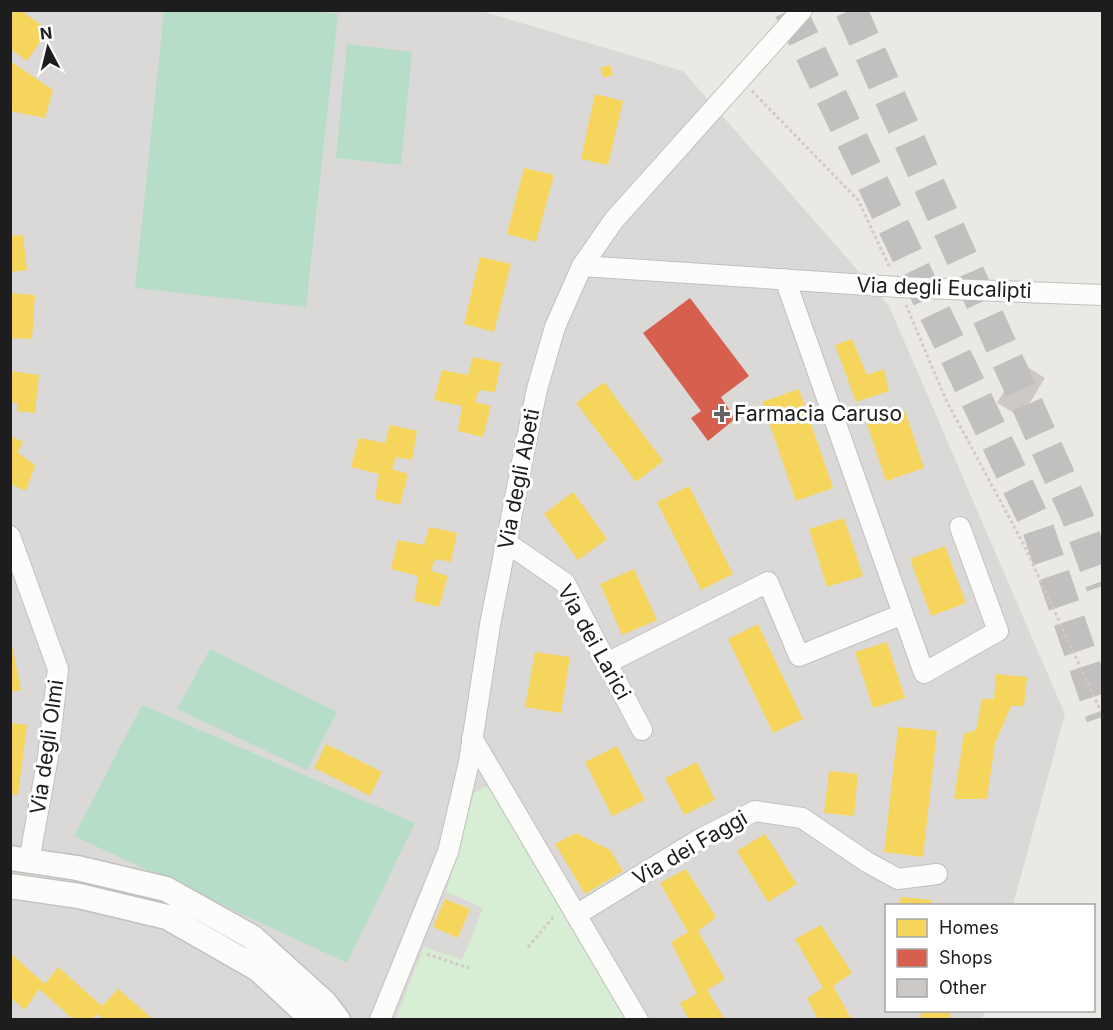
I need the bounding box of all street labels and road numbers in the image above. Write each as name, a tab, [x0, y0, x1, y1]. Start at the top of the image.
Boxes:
street label: Via degli Eucalipti	[856, 272, 1032, 303]
street label: Via degli Abeti	[493, 406, 544, 551]
street label: Via dei Larici	[553, 580, 636, 704]
street label: Via degli Olmi	[25, 678, 68, 816]
street label: Via dei Faggi	[628, 805, 751, 890]

